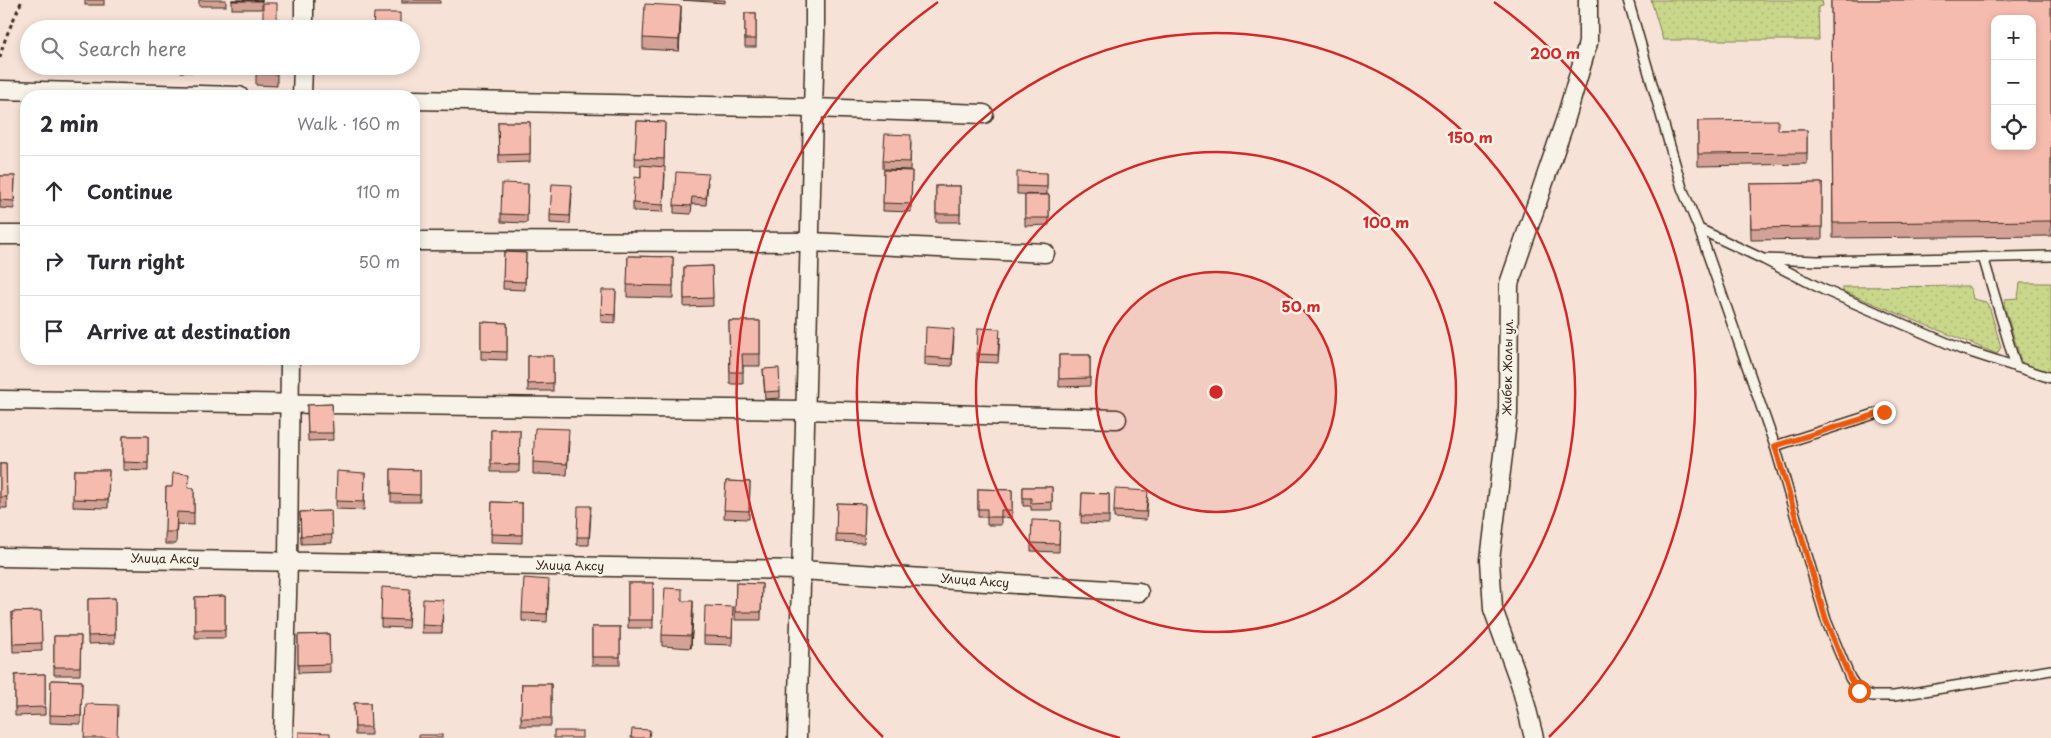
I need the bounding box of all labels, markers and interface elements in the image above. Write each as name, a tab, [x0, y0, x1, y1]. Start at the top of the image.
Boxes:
map controls	[1991, 15, 2036, 150]
button: +	[1991, 15, 2036, 60]
search box	[20, 20, 420, 75]
icon: search	[38, 34, 66, 62]
text: Search here	[78, 34, 187, 62]
text: 200 m	[1530, 41, 1580, 64]
button: −	[1991, 60, 2036, 105]
button: locate	[1991, 105, 2036, 150]
text: 2 min	[40, 107, 99, 139]
text: Walk · 160 m	[297, 111, 400, 135]
text: 150 m	[1447, 125, 1493, 148]
icon: ahead	[40, 177, 68, 205]
text: Continue	[87, 177, 173, 205]
text: 110 m	[357, 179, 400, 203]
text: 100 m	[1363, 210, 1409, 233]
icon: right	[40, 247, 68, 275]
text: Turn right	[87, 247, 185, 275]
text: 50 m	[359, 249, 400, 273]
text: 50 m	[1282, 294, 1320, 317]
icon: arrive	[40, 317, 68, 345]
text: Arrive at destination	[87, 317, 291, 345]
street label: Жибек Жолы ул.	[1497, 318, 1517, 416]
centre of rings	[1207, 383, 1225, 401]
route end	[1873, 401, 1896, 424]
street label: Улица Аксу	[131, 548, 200, 568]
street label: Улица Аксу	[536, 555, 605, 575]
street label: Улица Аксу	[940, 569, 1010, 591]
route start	[1848, 680, 1871, 703]

